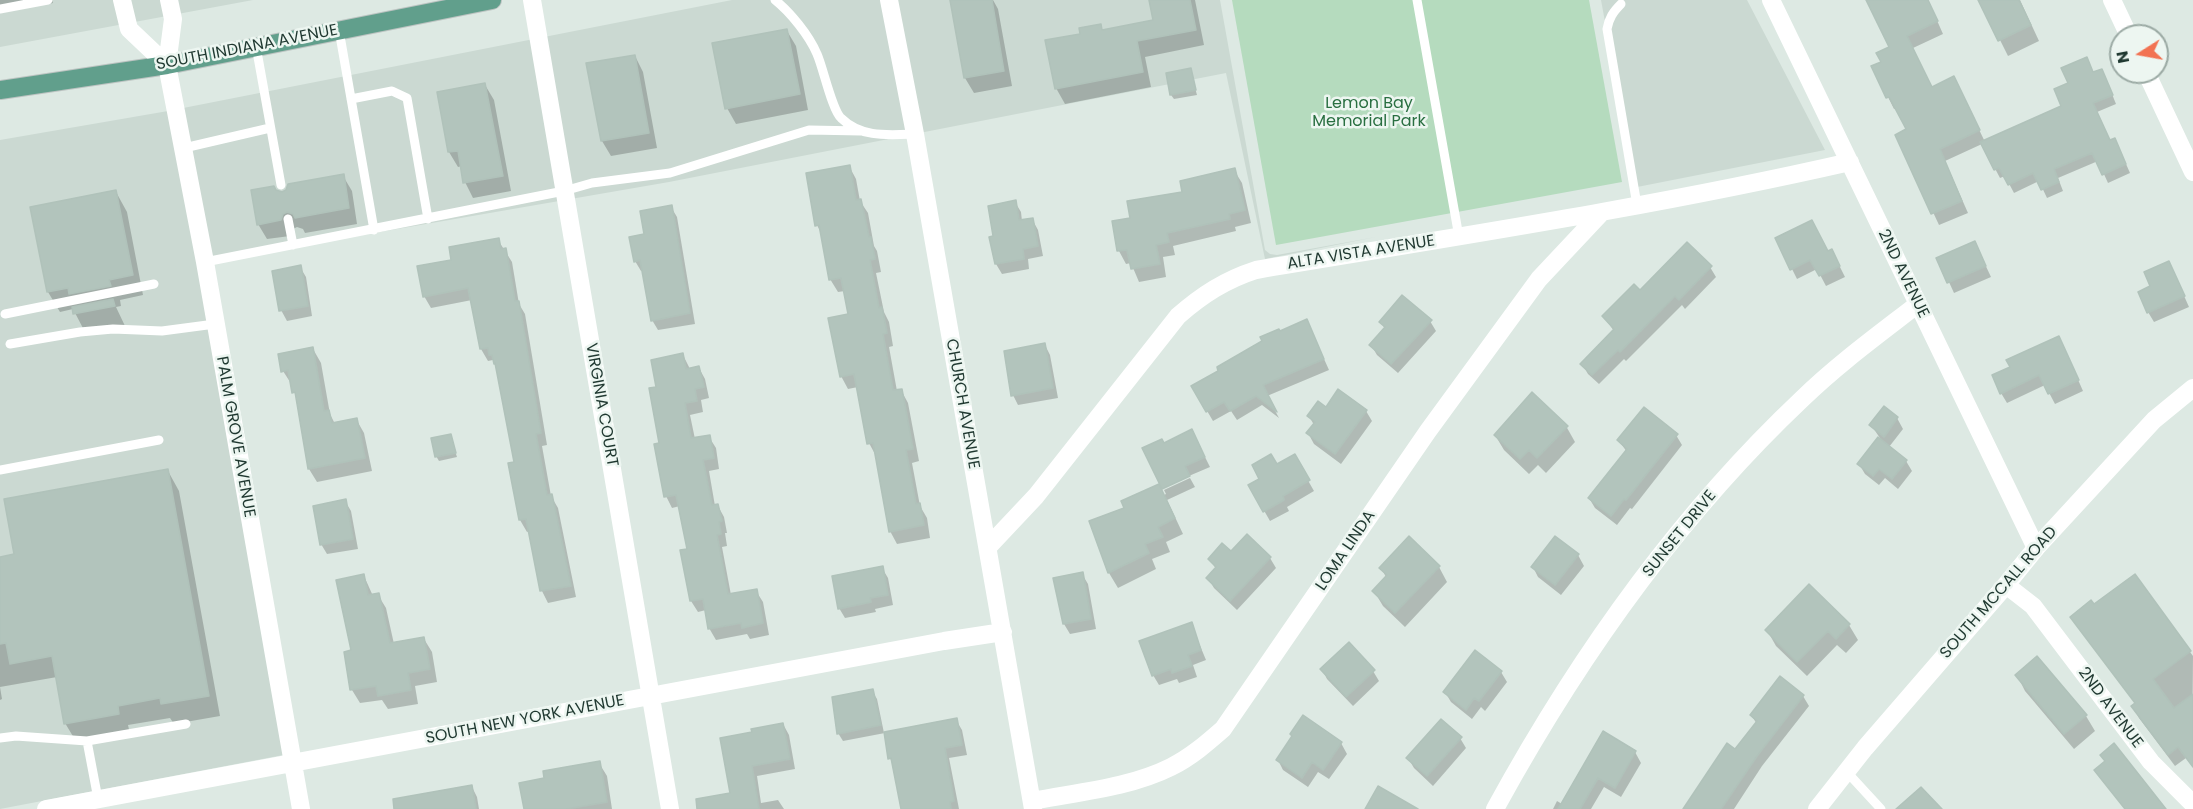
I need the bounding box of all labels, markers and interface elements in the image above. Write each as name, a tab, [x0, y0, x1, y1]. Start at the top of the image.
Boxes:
street label: SOUTH INDIANA AVENUE	[155, 21, 339, 75]
north arrow	[2109, 24, 2169, 84]
text: N	[2110, 49, 2135, 65]
park label: Lemon Bay Memorial Park	[1312, 94, 1426, 132]
street label: 2ND AVENUE	[1873, 227, 1933, 321]
street label: ALTA VISTA AVENUE	[1286, 232, 1436, 274]
street label: CHURCH AVENUE	[941, 337, 983, 471]
street label: VIRGINIA COURT	[581, 342, 621, 468]
street label: PALM GROVE AVENUE	[211, 355, 259, 519]
street label: SUNSET DRIVE	[1639, 487, 1721, 581]
street label: LOMA LINDA	[1312, 507, 1380, 595]
street label: SOUTH MCCALL ROAD	[1936, 523, 2062, 663]
street label: 2ND AVENUE	[2073, 664, 2147, 752]
street label: SOUTH NEW YORK AVENUE	[424, 691, 626, 749]

